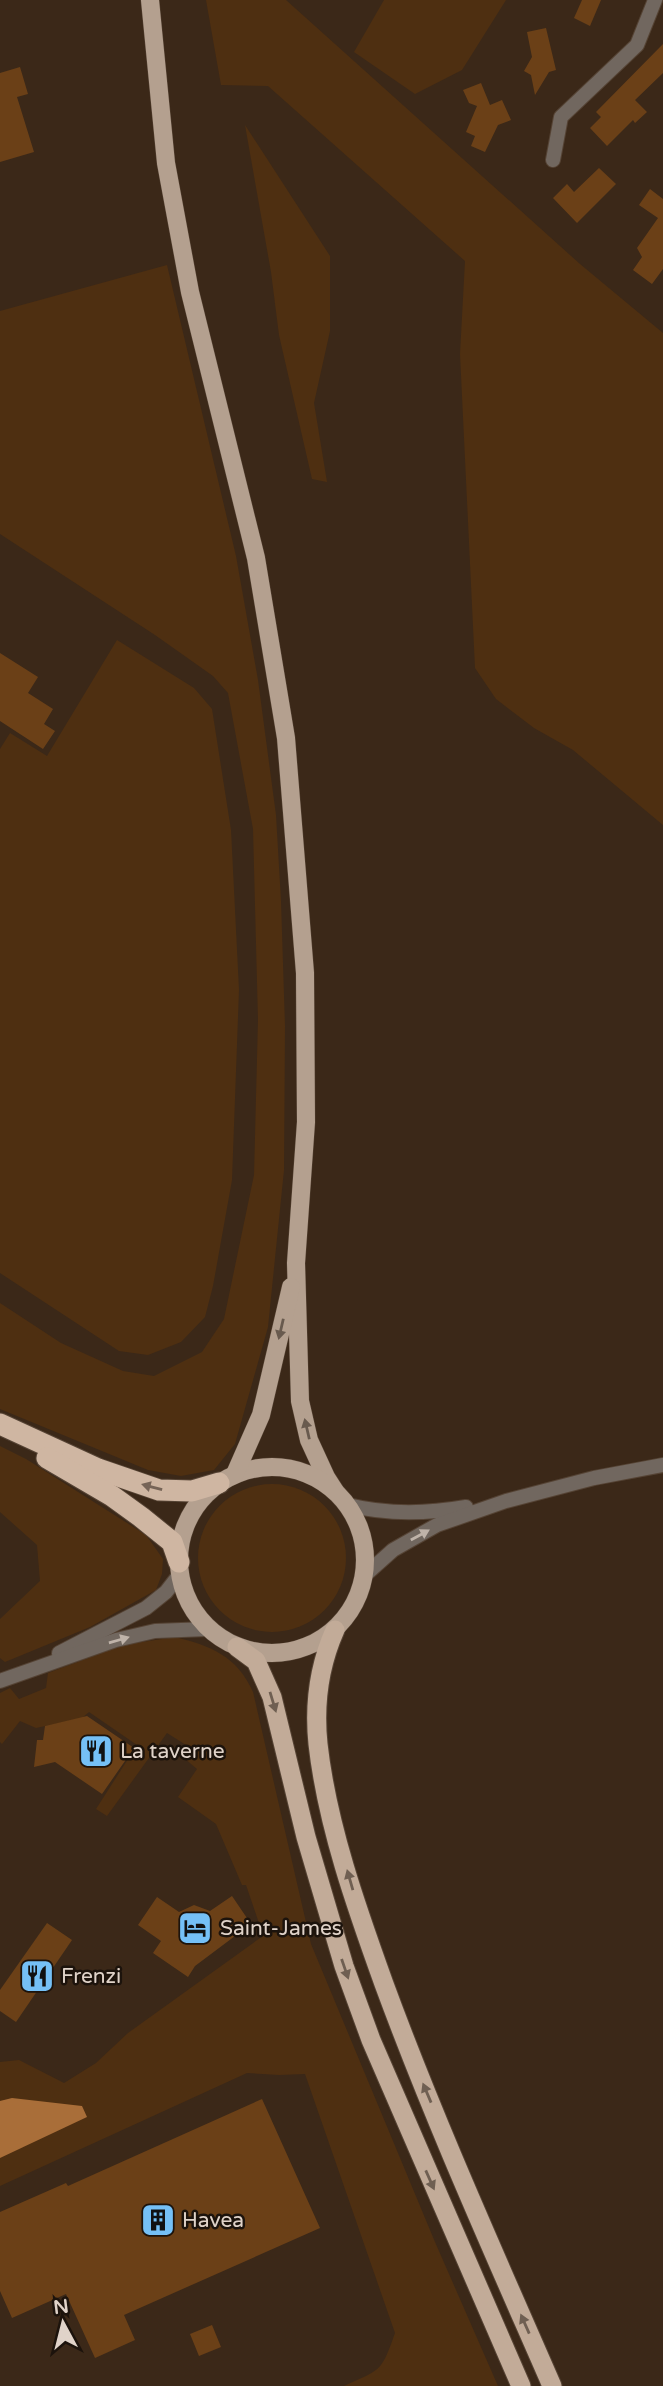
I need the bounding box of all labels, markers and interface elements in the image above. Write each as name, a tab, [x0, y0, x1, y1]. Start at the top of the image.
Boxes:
one-way arrow	[275, 1318, 286, 1340]
one-way arrow	[301, 1418, 312, 1440]
one-way arrow	[141, 1481, 163, 1492]
one-way arrow	[410, 1529, 429, 1541]
one-way arrow	[108, 1634, 130, 1645]
one-way arrow	[269, 1692, 279, 1713]
restaurant icon: La taverne	[77, 1732, 115, 1770]
place label: La taverne	[120, 1739, 225, 1764]
one-way arrow	[344, 1869, 354, 1890]
hotel icon: Saint-James	[176, 1909, 214, 1947]
place label: Saint-James	[220, 1916, 342, 1941]
restaurant icon: Frenzi	[18, 1957, 56, 1995]
one-way arrow	[340, 1958, 351, 1979]
place label: Frenzi	[61, 1964, 121, 1989]
one-way arrow	[421, 2083, 432, 2104]
one-way arrow	[425, 2169, 436, 2190]
building icon: Havea	[139, 2201, 177, 2239]
place label: Havea	[182, 2208, 244, 2233]
north arrow	[28, 2288, 98, 2358]
text: N	[52, 2295, 70, 2319]
one-way arrow	[519, 2313, 530, 2334]

